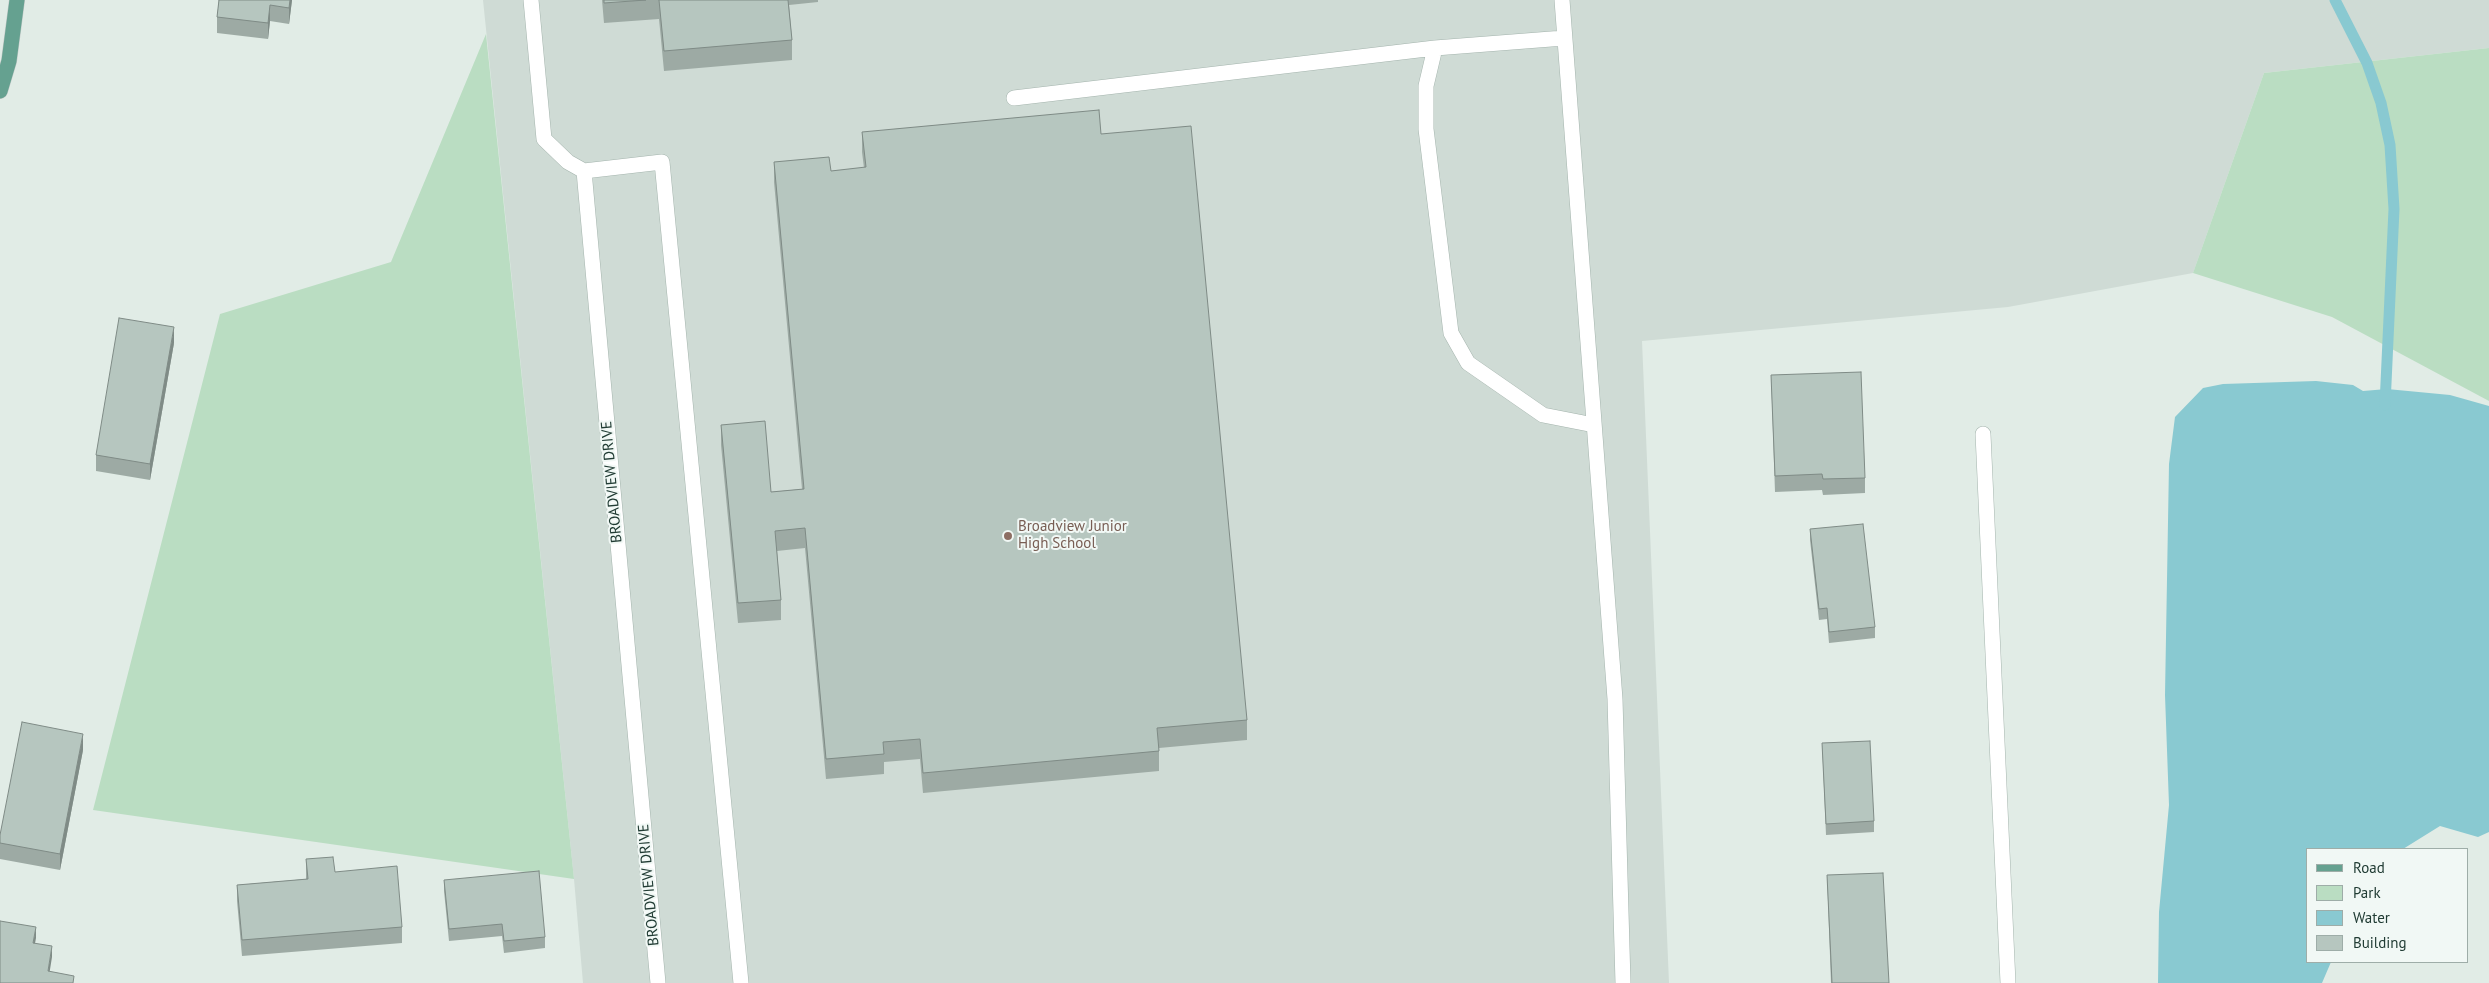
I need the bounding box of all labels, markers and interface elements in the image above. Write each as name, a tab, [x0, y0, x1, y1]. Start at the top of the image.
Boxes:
street label: BROADVIEW DRIVE	[598, 420, 626, 544]
place label: Broadview Junior High School	[1018, 518, 1127, 553]
marker: Broadview Junior High School	[1002, 530, 1014, 542]
street label: BROADVIEW DRIVE	[635, 823, 663, 947]
legend	[2306, 848, 2469, 963]
text: Road	[2353, 858, 2385, 877]
text: Park	[2353, 883, 2381, 902]
text: Water	[2353, 908, 2390, 927]
text: Building	[2353, 933, 2407, 952]

